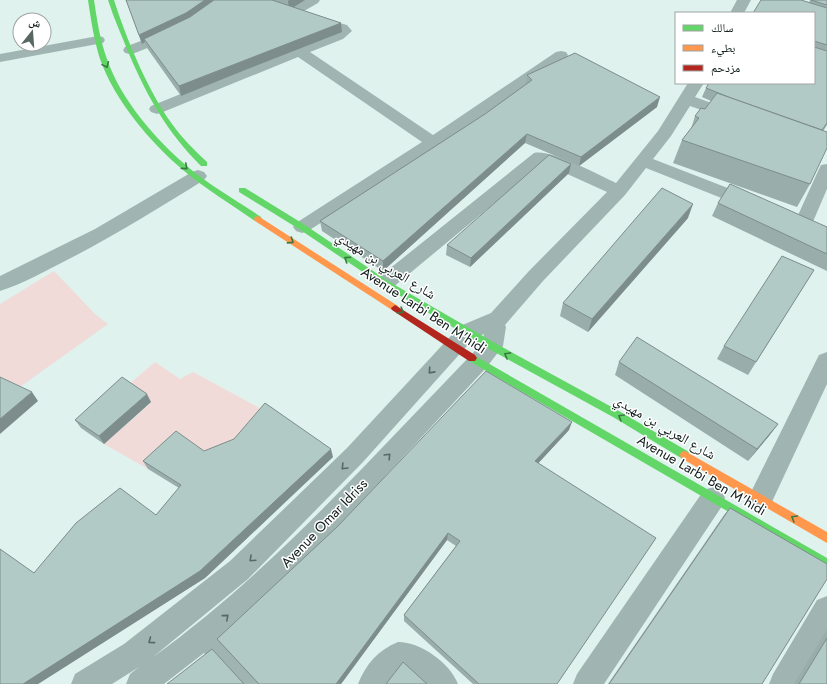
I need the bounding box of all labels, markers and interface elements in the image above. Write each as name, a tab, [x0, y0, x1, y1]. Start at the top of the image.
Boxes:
north arrow	[12, 12, 52, 52]
legend	[675, 12, 815, 84]
text: ش	[27, 13, 43, 32]
text: سالك	[711, 19, 733, 37]
text: بطيء	[711, 39, 735, 58]
text: مزدحم	[711, 59, 740, 77]
one-way arrow	[101, 61, 109, 68]
one-way arrow	[180, 162, 188, 169]
street label: شارع العربي بن مهيدي	[331, 226, 440, 305]
one-way arrow	[287, 236, 294, 243]
one-way arrow	[345, 257, 352, 264]
street label: Avenue Larbi Ben M'hidi	[357, 262, 491, 358]
one-way arrow	[397, 306, 404, 314]
one-way arrow	[504, 352, 511, 359]
one-way arrow	[429, 366, 436, 374]
street label: شارع العربي بن مهيدي	[610, 390, 720, 466]
one-way arrow	[617, 415, 625, 422]
street label: Avenue Larbi Ben M'hidi	[634, 430, 770, 520]
one-way arrow	[383, 454, 390, 461]
one-way arrow	[341, 462, 349, 470]
street label: Avenue Omar Idriss	[276, 474, 372, 572]
one-way arrow	[791, 515, 798, 522]
one-way arrow	[249, 554, 257, 562]
one-way arrow	[222, 614, 229, 621]
one-way arrow	[148, 636, 155, 644]

